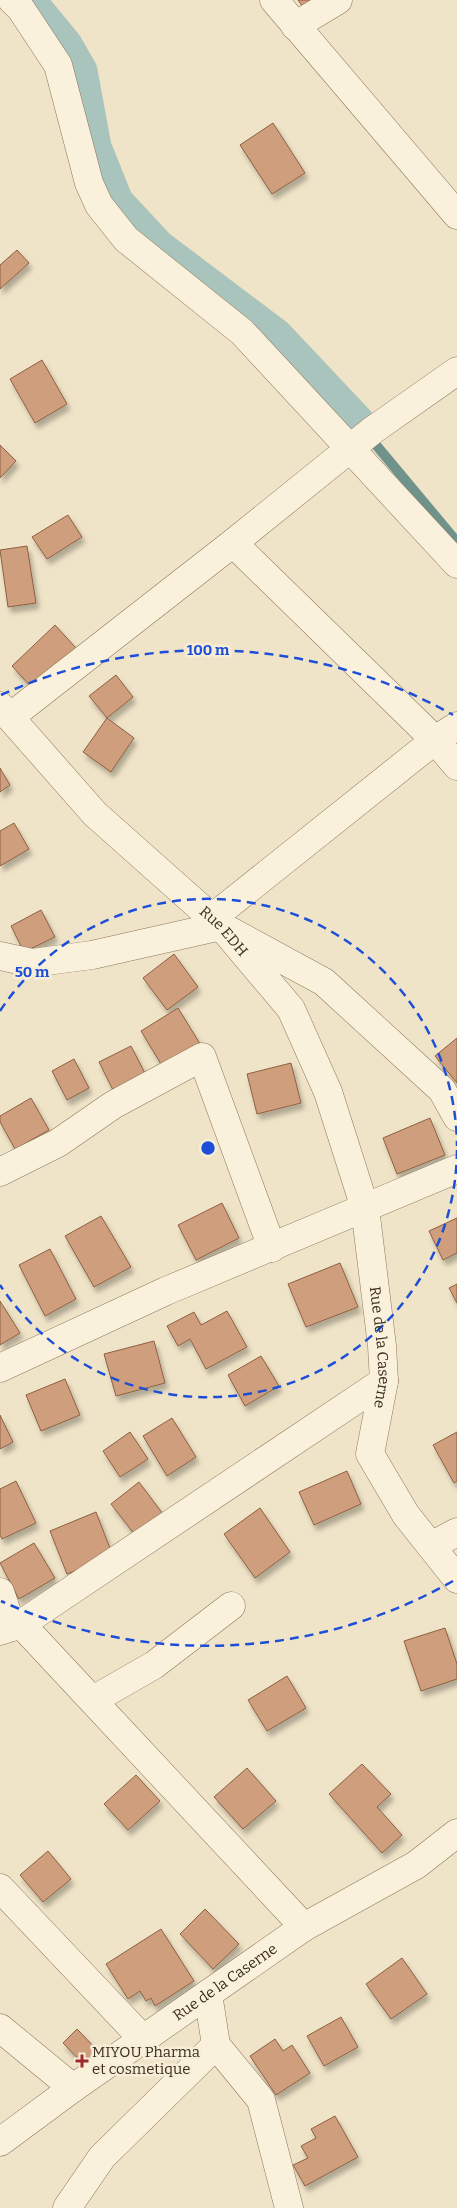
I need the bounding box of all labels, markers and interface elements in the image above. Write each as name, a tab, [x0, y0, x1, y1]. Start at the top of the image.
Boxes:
text: 100 m	[187, 641, 230, 659]
street label: Rue EDH	[196, 902, 252, 960]
text: 50 m	[15, 963, 50, 981]
centre of rings	[199, 1139, 217, 1157]
street label: Rue de la Caserne	[366, 1285, 393, 1410]
street label: Rue de la Caserne	[169, 1940, 280, 2025]
place label: MIYOU Pharma et cosmetique	[92, 2043, 200, 2078]
marker: MIYOU Pharma et cosmetique	[76, 2055, 88, 2067]

